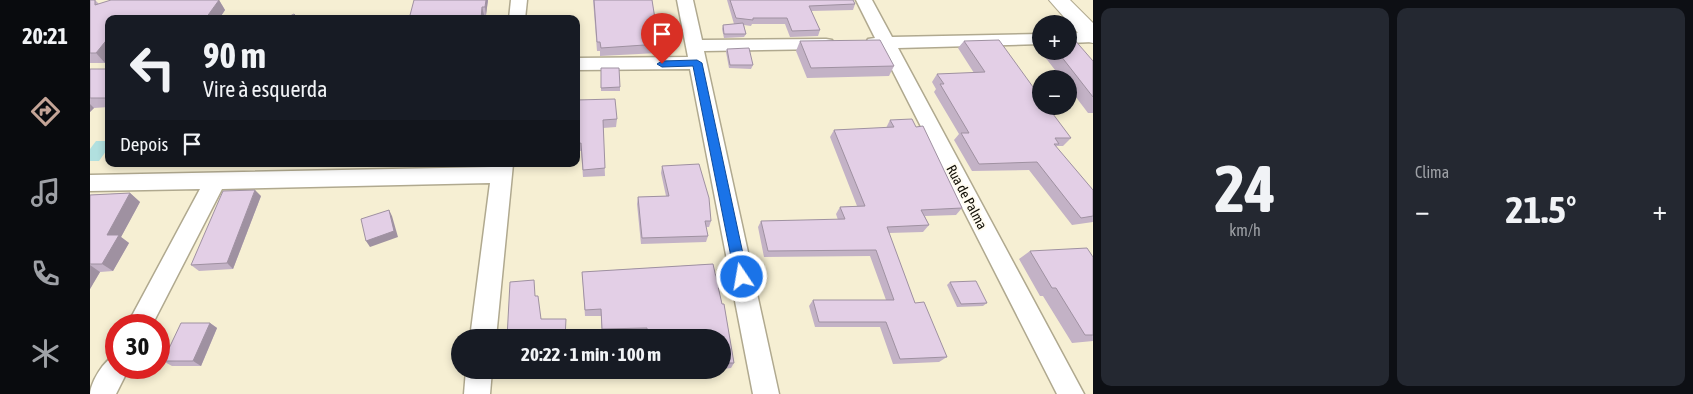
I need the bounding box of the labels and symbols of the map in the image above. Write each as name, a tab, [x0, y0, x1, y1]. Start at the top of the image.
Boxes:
pin	[641, 13, 683, 64]
street label: Rua de Palma	[943, 162, 991, 232]
position arrow	[715, 250, 767, 302]
speed limit sign: 30	[105, 314, 170, 379]

